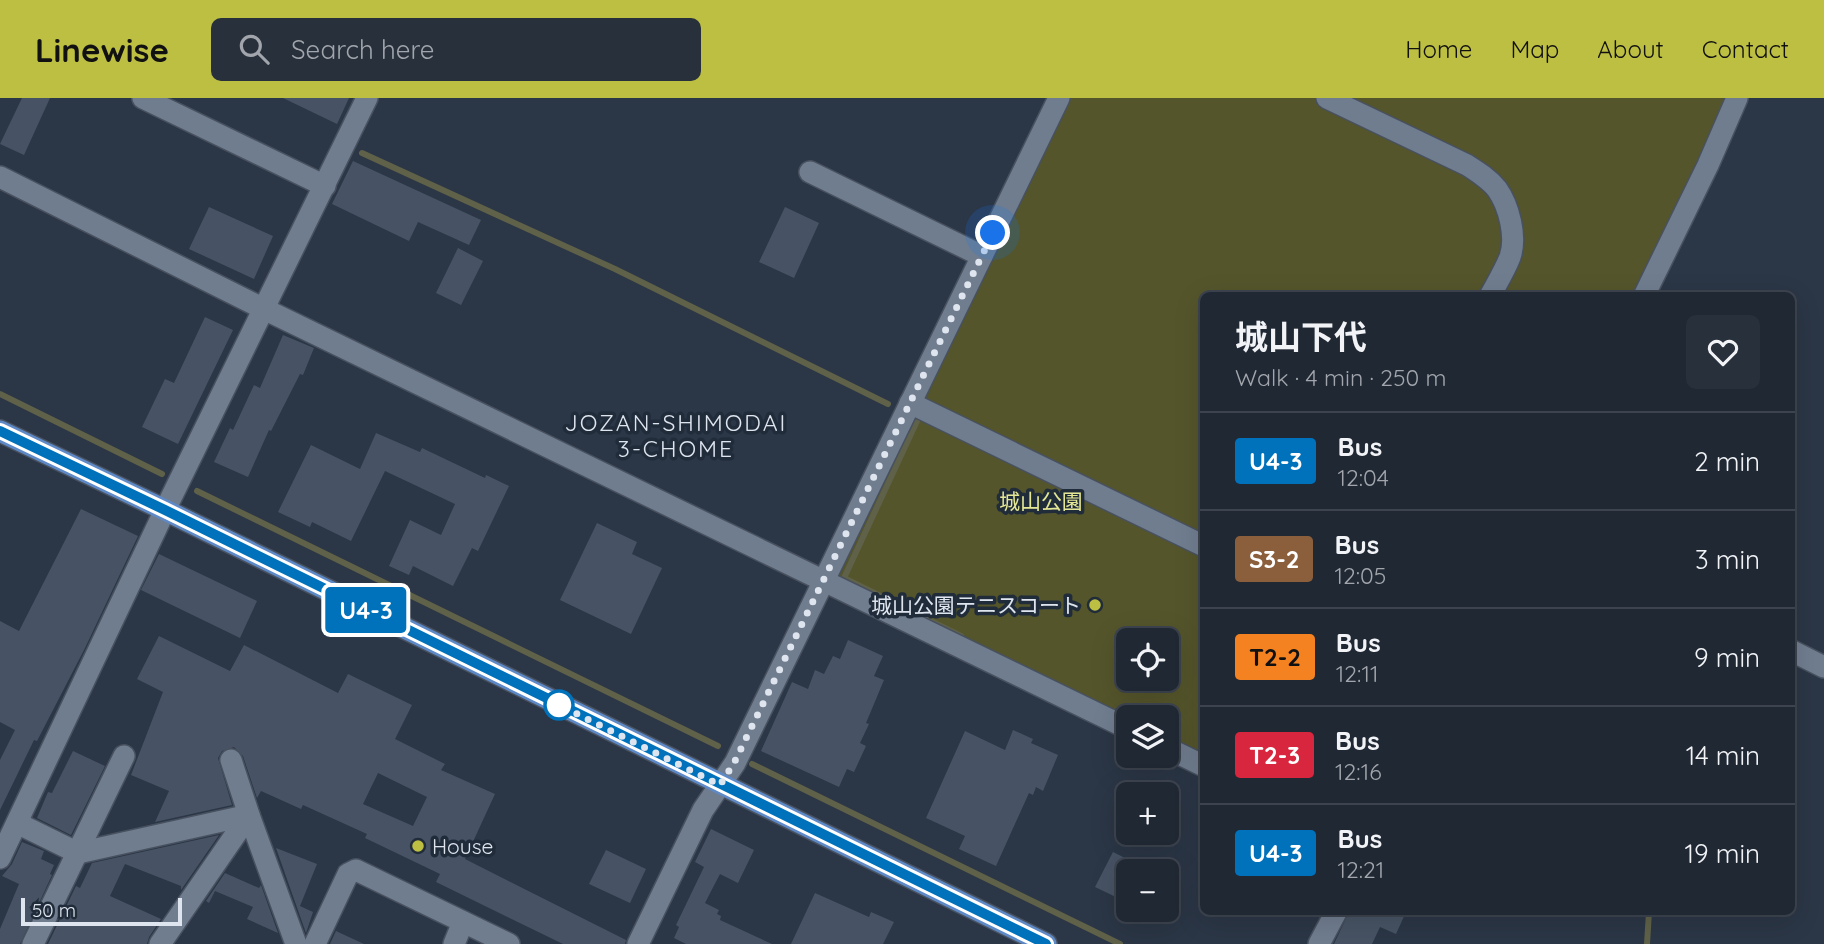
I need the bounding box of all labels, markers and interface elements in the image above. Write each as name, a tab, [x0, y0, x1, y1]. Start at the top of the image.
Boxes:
search box	[211, 18, 701, 81]
text: Linewise	[35, 29, 169, 70]
icon: search	[235, 30, 273, 68]
text: Search here	[291, 33, 435, 66]
text: Home	[1405, 34, 1472, 64]
text: Map	[1510, 34, 1559, 64]
text: About	[1597, 34, 1664, 64]
text: Contact	[1702, 34, 1789, 64]
your location	[975, 215, 1010, 250]
button: heart	[1686, 315, 1760, 389]
text: 城山下代	[1235, 316, 1367, 357]
text: Walk · 4 min · 250 m	[1235, 363, 1446, 392]
district label: JOZAN-SHIMODAI 3-CHOME	[565, 408, 787, 463]
text: Bus	[1337, 430, 1382, 463]
text: 2 min	[1694, 445, 1760, 478]
text: U4-3	[1249, 446, 1302, 476]
text: 12:04	[1337, 463, 1389, 492]
park label: 城山公園	[999, 488, 1083, 514]
text: Bus	[1334, 528, 1379, 561]
text: 3 min	[1695, 543, 1760, 576]
text: S3-2	[1249, 544, 1299, 574]
text: 12:05	[1334, 561, 1386, 590]
line badge: U4-3	[317, 587, 415, 633]
place label: 城山公園テニスコート	[871, 592, 1081, 618]
text: U4-3	[339, 595, 393, 625]
marker: 城山公園テニスコート	[1087, 597, 1103, 613]
text: Bus	[1336, 626, 1381, 659]
map controls	[1116, 628, 1179, 922]
button: locate	[1116, 628, 1179, 691]
text: 9 min	[1694, 641, 1760, 674]
text: T2-2	[1249, 642, 1301, 672]
text: 12:11	[1336, 659, 1378, 688]
unlabelled marker	[544, 690, 574, 720]
button: layers	[1116, 705, 1179, 768]
text: Bus	[1335, 724, 1380, 757]
text: 14 min	[1686, 739, 1760, 772]
text: T2-3	[1249, 740, 1300, 770]
text: 12:16	[1335, 757, 1382, 786]
button: +	[1116, 782, 1179, 845]
text: Bus	[1337, 822, 1382, 855]
place label: House	[432, 833, 493, 859]
text: 19 min	[1684, 837, 1760, 870]
marker: House	[410, 838, 426, 854]
text: U4-3	[1249, 838, 1302, 868]
text: 12:21	[1337, 855, 1384, 884]
button: −	[1116, 859, 1179, 922]
scale bar	[21, 895, 182, 927]
text: 50 m	[32, 898, 76, 922]

